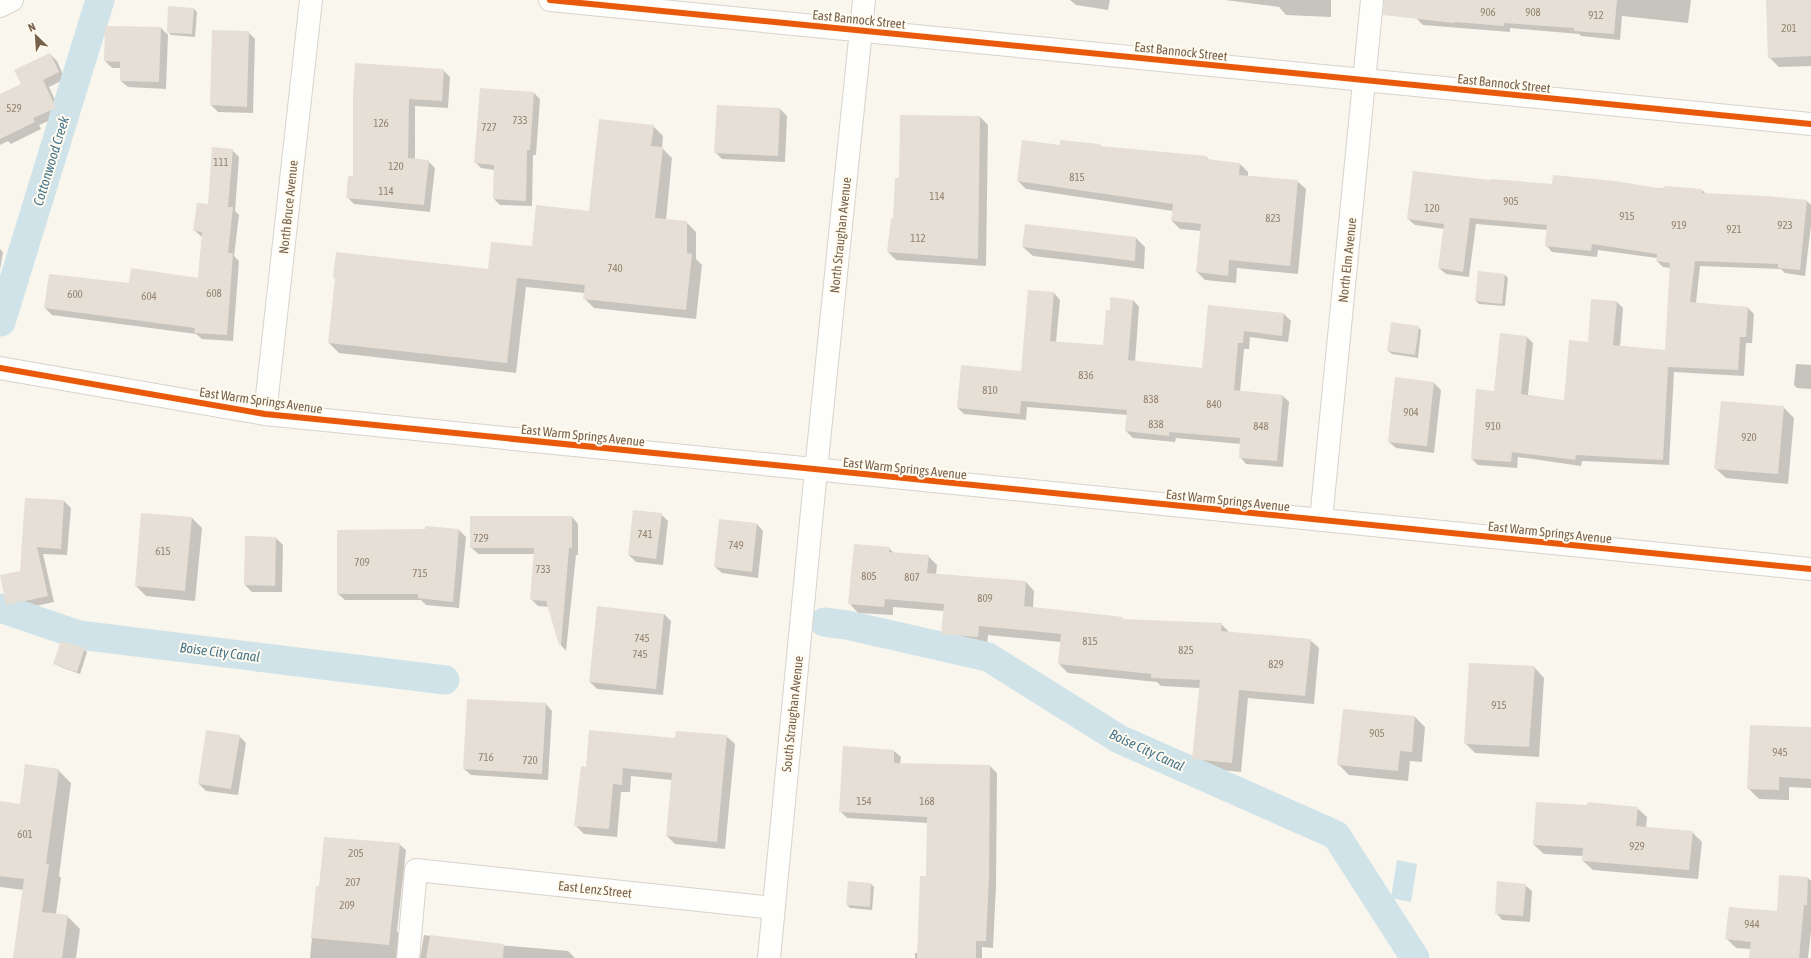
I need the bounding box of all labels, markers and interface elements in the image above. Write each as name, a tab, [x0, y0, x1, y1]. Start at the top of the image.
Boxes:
house number: 906	[1480, 6, 1496, 18]
house number: 908	[1525, 6, 1541, 18]
street label: East Bannock Street	[812, 7, 906, 32]
house number: 912	[1588, 9, 1604, 21]
north arrow	[16, 16, 56, 56]
text: N	[26, 20, 37, 34]
house number: 201	[1781, 22, 1797, 34]
street label: East Bannock Street	[1134, 39, 1228, 64]
street label: East Bannock Street	[1457, 71, 1551, 96]
house number: 529	[6, 102, 22, 114]
water label: Cottonwood Creek	[30, 114, 72, 208]
house number: 733	[512, 114, 528, 126]
house number: 126	[373, 117, 389, 129]
house number: 727	[481, 121, 497, 133]
house number: 111	[213, 156, 229, 168]
street label: North Bruce Avenue	[276, 159, 301, 255]
house number: 120	[388, 160, 404, 172]
house number: 815	[1069, 171, 1085, 183]
street label: North Straughan Avenue	[827, 176, 854, 294]
house number: 114	[378, 185, 394, 197]
house number: 114	[929, 190, 945, 202]
house number: 905	[1503, 195, 1519, 207]
house number: 120	[1424, 202, 1440, 214]
house number: 915	[1619, 210, 1635, 222]
house number: 823	[1265, 212, 1281, 224]
street label: North Elm Avenue	[1336, 217, 1359, 303]
house number: 919	[1671, 219, 1687, 231]
house number: 923	[1777, 219, 1793, 231]
house number: 921	[1726, 223, 1742, 235]
house number: 112	[910, 232, 926, 244]
house number: 740	[607, 262, 623, 274]
house number: 608	[206, 287, 222, 299]
house number: 600	[67, 288, 83, 300]
house number: 604	[141, 290, 157, 302]
house number: 836	[1078, 369, 1094, 381]
street label: East Warm Springs Avenue	[198, 384, 324, 417]
house number: 810	[982, 384, 998, 396]
house number: 838	[1143, 393, 1159, 405]
house number: 840	[1206, 398, 1222, 410]
house number: 904	[1403, 406, 1419, 418]
house number: 838	[1148, 418, 1164, 430]
house number: 848	[1253, 420, 1269, 432]
house number: 910	[1485, 420, 1501, 432]
street label: East Warm Springs Avenue	[520, 422, 646, 449]
house number: 920	[1741, 431, 1757, 443]
street label: East Warm Springs Avenue	[842, 455, 968, 482]
street label: East Warm Springs Avenue	[1165, 487, 1291, 514]
street label: East Warm Springs Avenue	[1487, 519, 1613, 546]
house number: 741	[637, 528, 653, 540]
house number: 729	[473, 532, 489, 544]
house number: 749	[728, 539, 744, 551]
house number: 615	[155, 545, 171, 557]
house number: 709	[354, 556, 370, 568]
house number: 733	[535, 563, 551, 575]
house number: 715	[412, 567, 428, 579]
house number: 805	[861, 570, 877, 582]
house number: 807	[904, 571, 920, 583]
house number: 809	[977, 592, 993, 604]
house number: 745	[634, 632, 650, 644]
house number: 815	[1082, 635, 1098, 647]
water label: Boise City Canal	[179, 639, 261, 665]
house number: 825	[1178, 644, 1194, 656]
house number: 745	[632, 648, 648, 660]
street label: South Straughan Avenue	[779, 655, 806, 773]
house number: 829	[1268, 658, 1284, 670]
house number: 915	[1491, 699, 1507, 711]
water label: Boise City Canal	[1107, 726, 1187, 774]
house number: 905	[1369, 727, 1385, 739]
house number: 945	[1772, 746, 1788, 758]
house number: 716	[478, 751, 494, 763]
house number: 720	[522, 754, 538, 766]
house number: 154	[856, 795, 872, 807]
house number: 168	[919, 795, 935, 807]
house number: 601	[17, 828, 33, 840]
house number: 929	[1629, 840, 1645, 852]
house number: 205	[348, 847, 364, 859]
house number: 207	[345, 876, 361, 888]
street label: East Lenz Street	[557, 878, 633, 901]
house number: 209	[339, 899, 355, 911]
house number: 944	[1744, 918, 1760, 930]

